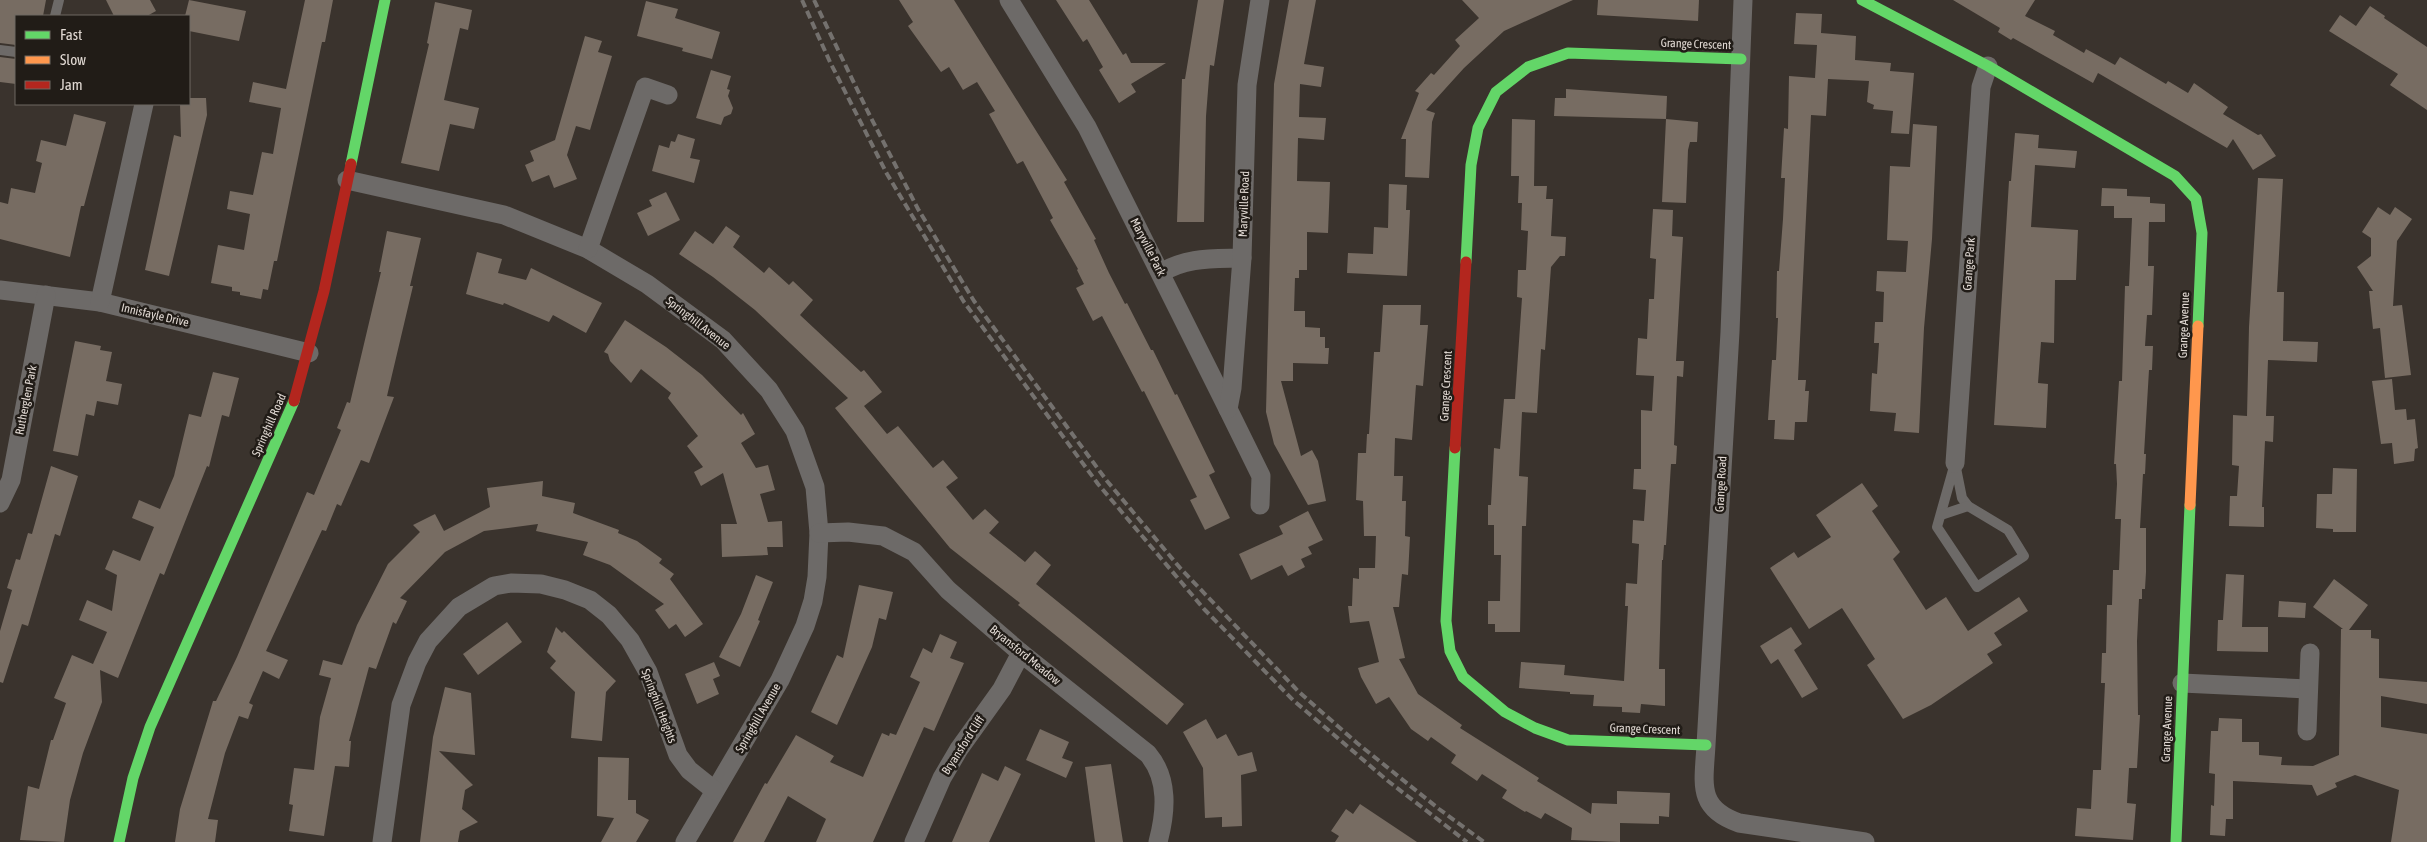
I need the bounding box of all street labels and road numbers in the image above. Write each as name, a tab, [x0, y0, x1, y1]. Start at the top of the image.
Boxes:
street label: Grange Crescent	[1660, 36, 1732, 52]
street label: Maryville Road	[1236, 171, 1252, 237]
street label: Maryville Park	[1127, 216, 1169, 279]
street label: Grange Park	[1960, 236, 1978, 291]
street label: Grange Avenue	[2176, 292, 2192, 358]
street label: Springhill Avenue	[663, 294, 733, 352]
street label: Innisfayle Drive	[120, 300, 190, 330]
street label: Grange Crescent	[1437, 350, 1455, 422]
street label: Rutherglen Park	[12, 363, 40, 436]
street label: Springhill Road	[249, 391, 289, 459]
street label: Grange Road	[1713, 456, 1729, 512]
street label: Bryansford Meadow	[987, 622, 1063, 688]
street label: Springhill Heights	[638, 667, 680, 745]
street label: Springhill Avenue	[732, 681, 784, 755]
street label: Grange Avenue	[2159, 696, 2175, 762]
street label: Bryansford Cliff	[939, 713, 987, 777]
street label: Grange Crescent	[1609, 721, 1681, 737]

